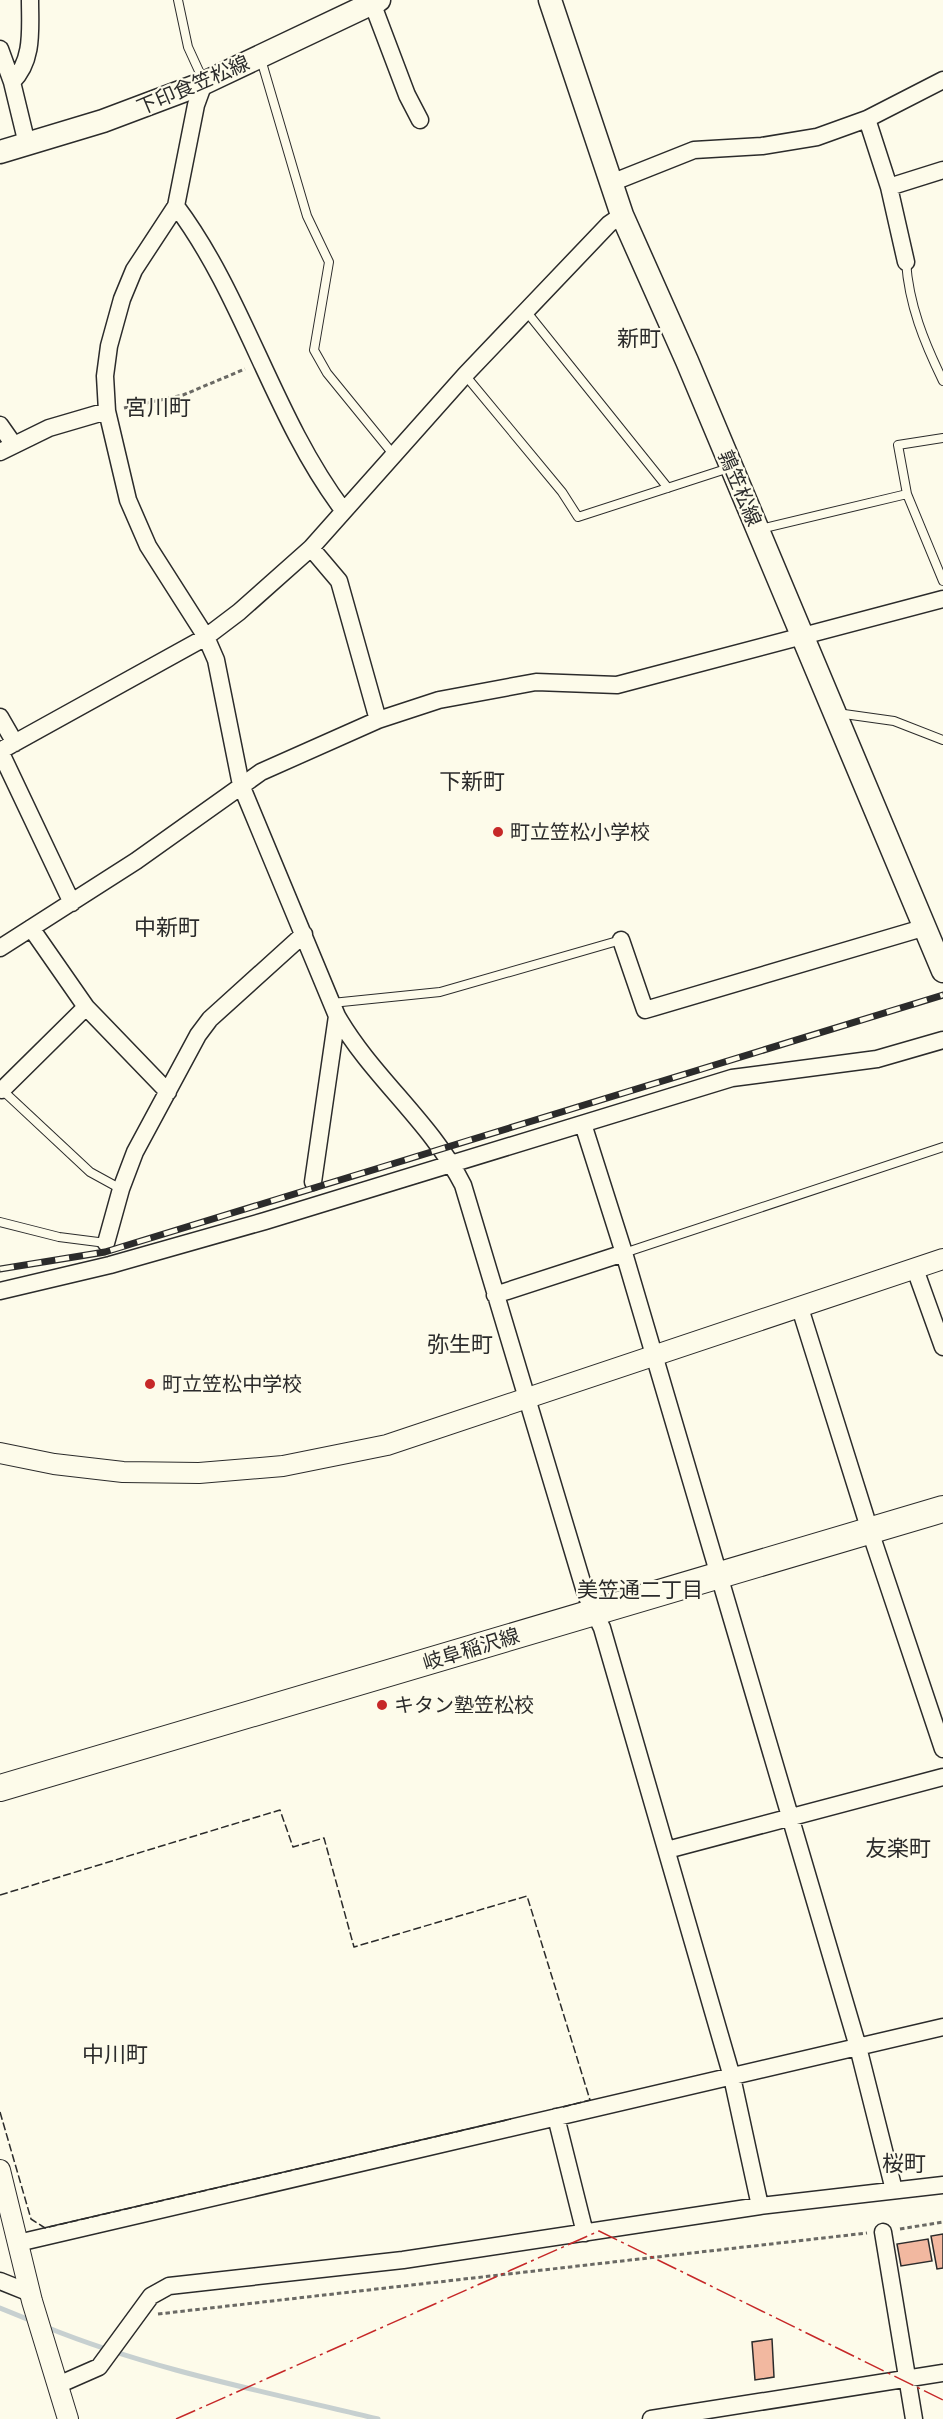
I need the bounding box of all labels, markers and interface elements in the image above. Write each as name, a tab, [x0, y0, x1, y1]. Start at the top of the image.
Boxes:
street label: 下印食笠松線	[133, 51, 253, 119]
district label: 新町	[617, 325, 661, 350]
district label: 宮川町	[125, 394, 191, 419]
street label: 鶉笠松線	[714, 446, 767, 529]
district label: 下新町	[439, 768, 505, 793]
place label: 町立笠松小学校	[510, 820, 650, 843]
marker: 町立笠松小学校	[491, 825, 505, 839]
district label: 中新町	[134, 914, 200, 939]
district label: 弥生町	[427, 1331, 493, 1356]
place label: 町立笠松中学校	[162, 1372, 302, 1395]
marker: 町立笠松中学校	[143, 1377, 157, 1391]
district label: 美笠通二丁目	[577, 1577, 703, 1601]
street label: 岐阜稲沢線	[420, 1623, 522, 1674]
place label: キタン塾笠松校	[394, 1693, 534, 1716]
marker: キタン塾笠松校	[375, 1698, 389, 1712]
district label: 友楽町	[865, 1835, 931, 1860]
district label: 中川町	[82, 2041, 148, 2066]
district label: 桜町	[882, 2150, 926, 2175]

